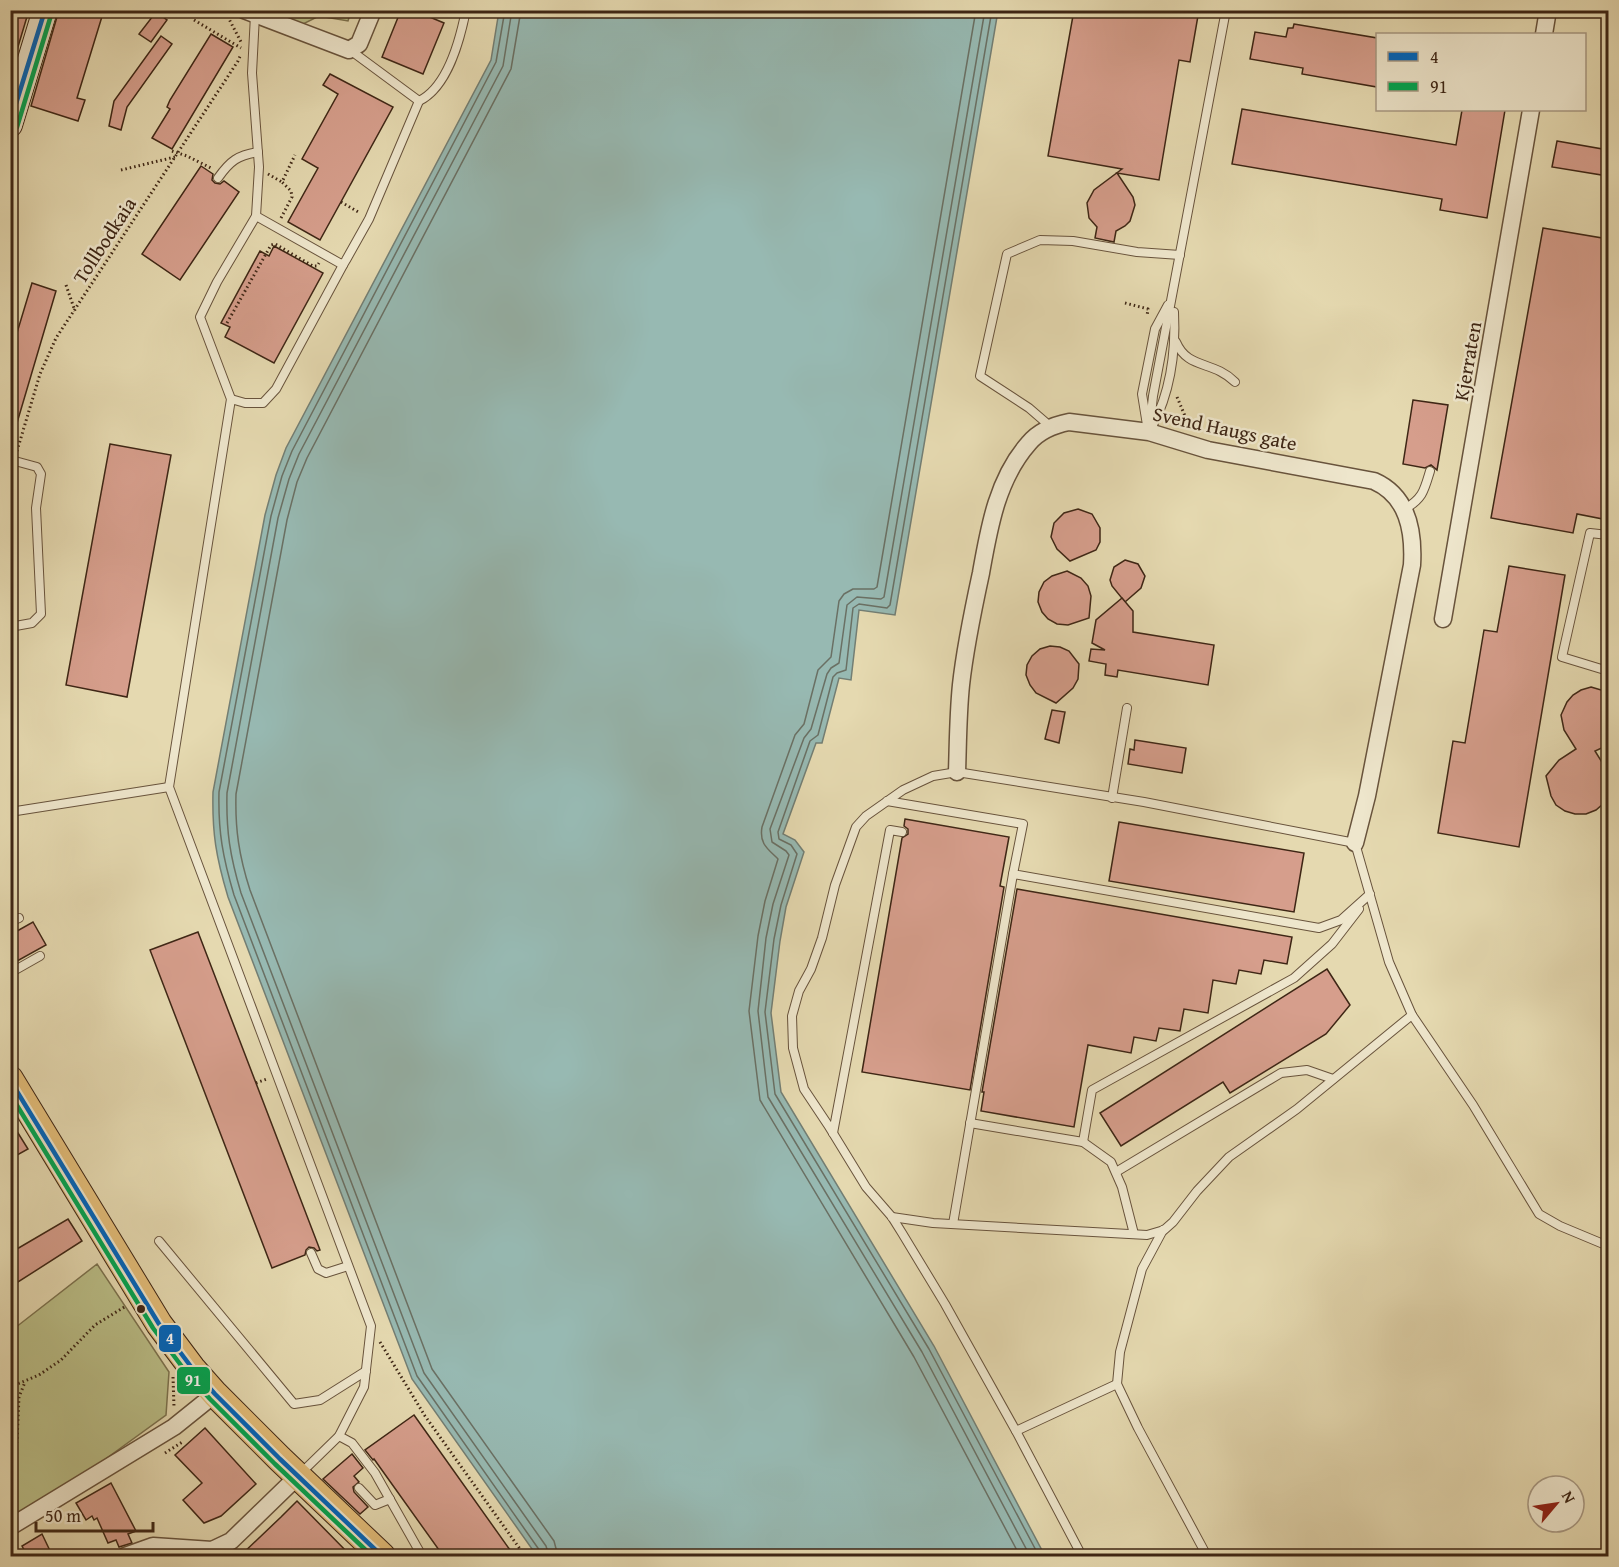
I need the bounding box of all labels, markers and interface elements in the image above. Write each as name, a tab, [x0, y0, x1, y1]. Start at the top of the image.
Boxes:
legend	[1376, 33, 1586, 111]
text: 4	[1430, 43, 1439, 70]
text: 91	[1430, 73, 1447, 100]
street label: Tollbodkaia	[65, 191, 143, 289]
street label: Kjerraten	[1446, 319, 1488, 403]
street label: Svend Haugs gate	[1150, 399, 1300, 457]
unlabelled marker	[135, 1303, 147, 1315]
line badge: 4	[158, 1324, 182, 1353]
text: 4	[166, 1326, 174, 1350]
line badge: 91	[176, 1366, 211, 1395]
text: 91	[185, 1368, 201, 1392]
north arrow	[1526, 1474, 1586, 1534]
text: N	[1556, 1486, 1582, 1507]
scale bar	[36, 1495, 153, 1533]
text: 50 m	[45, 1502, 81, 1529]

